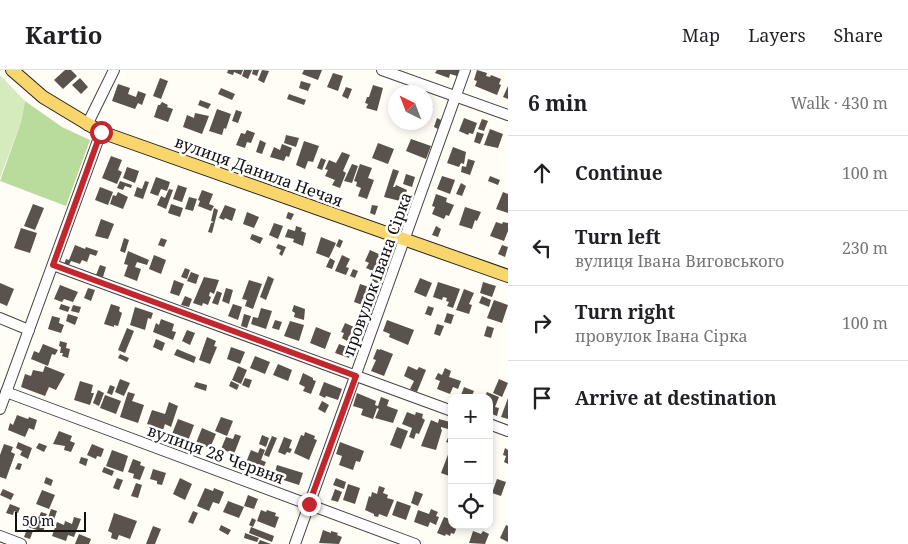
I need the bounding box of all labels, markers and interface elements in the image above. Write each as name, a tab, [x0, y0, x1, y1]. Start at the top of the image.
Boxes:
text: Kartio	[25, 18, 102, 51]
text: Map	[682, 23, 720, 47]
text: Layers	[748, 23, 806, 47]
text: Share	[834, 23, 883, 47]
north arrow	[388, 85, 433, 130]
text: 6 min	[528, 89, 587, 117]
text: Walk · 430 m	[791, 92, 888, 114]
route start	[90, 121, 113, 144]
street label: вулиця Данила Нечая	[172, 130, 346, 212]
icon: ahead	[528, 159, 556, 187]
text: Continue	[575, 160, 663, 186]
text: 100 m	[842, 162, 888, 184]
street label: провулок Івана Сірка	[337, 189, 417, 359]
text: Turn left	[575, 224, 661, 250]
icon: left	[528, 234, 556, 262]
text: 230 m	[842, 237, 888, 259]
text: вулиця Івана Виговського	[575, 250, 784, 272]
text: Turn right	[575, 299, 675, 325]
icon: right	[528, 309, 556, 337]
text: 100 m	[842, 312, 888, 334]
text: провулок Івана Сірка	[575, 325, 748, 347]
icon: arrive	[528, 384, 556, 412]
text: Arrive at destination	[575, 385, 777, 411]
map controls	[448, 394, 493, 529]
button: +	[448, 394, 493, 439]
street label: вулиця 28 Червня	[145, 419, 287, 489]
button: −	[448, 439, 493, 484]
button: locate	[448, 484, 493, 529]
route end	[298, 493, 321, 516]
scale bar	[15, 509, 86, 532]
text: 50 m	[22, 511, 55, 530]

